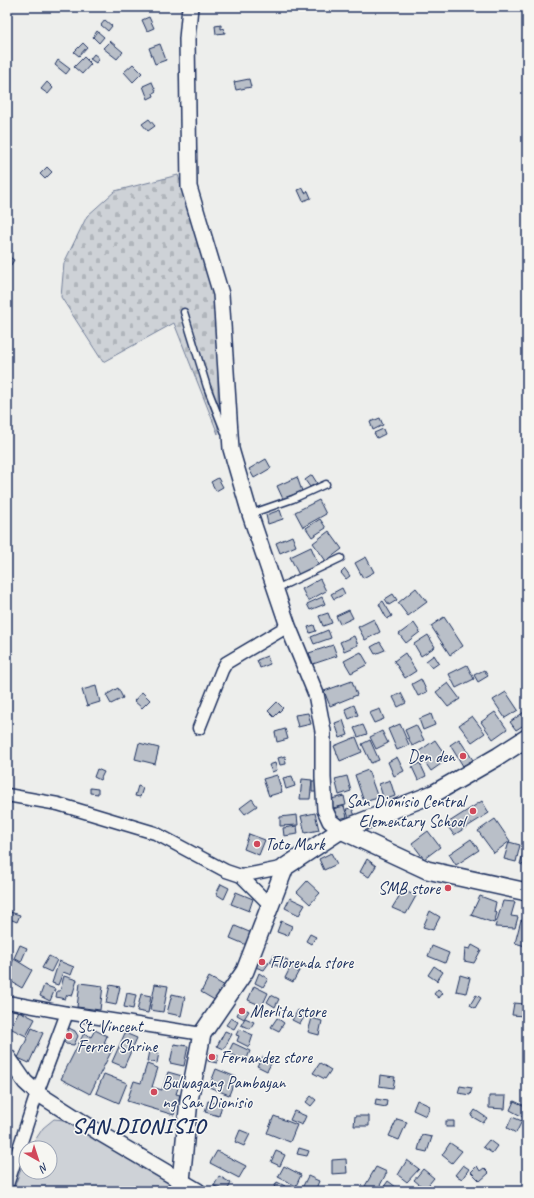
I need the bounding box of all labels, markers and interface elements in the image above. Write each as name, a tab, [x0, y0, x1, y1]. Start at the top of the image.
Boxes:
place label: Den den	[408, 746, 456, 767]
marker: Den den	[458, 751, 468, 761]
place label: San Dionisio Central Elementary School	[346, 791, 468, 832]
marker: San Dionisio Central Elementary School	[468, 806, 478, 816]
place label: Toto Mark	[265, 834, 326, 855]
marker: Toto Mark	[252, 839, 262, 849]
place label: SMB store	[378, 878, 441, 899]
marker: SMB store	[443, 883, 453, 893]
place label: Florenda store	[270, 952, 355, 973]
marker: Florenda store	[257, 957, 267, 967]
place label: Merlita store	[250, 1001, 327, 1022]
marker: Merlita store	[237, 1006, 247, 1016]
place label: St. Vincent Ferrer Shrine	[77, 1016, 158, 1057]
marker: St. Vincent Ferrer Shrine	[64, 1031, 74, 1041]
place label: Fernandez store	[220, 1047, 313, 1068]
marker: Fernandez store	[207, 1052, 217, 1062]
place label: Bulwagang Pambayan ng San Dionisio	[162, 1072, 287, 1113]
marker: Bulwagang Pambayan ng San Dionisio	[149, 1087, 159, 1097]
district label: SAN DIONISIO	[72, 1113, 208, 1139]
north arrow	[18, 1140, 58, 1180]
text: N	[36, 1160, 51, 1177]

